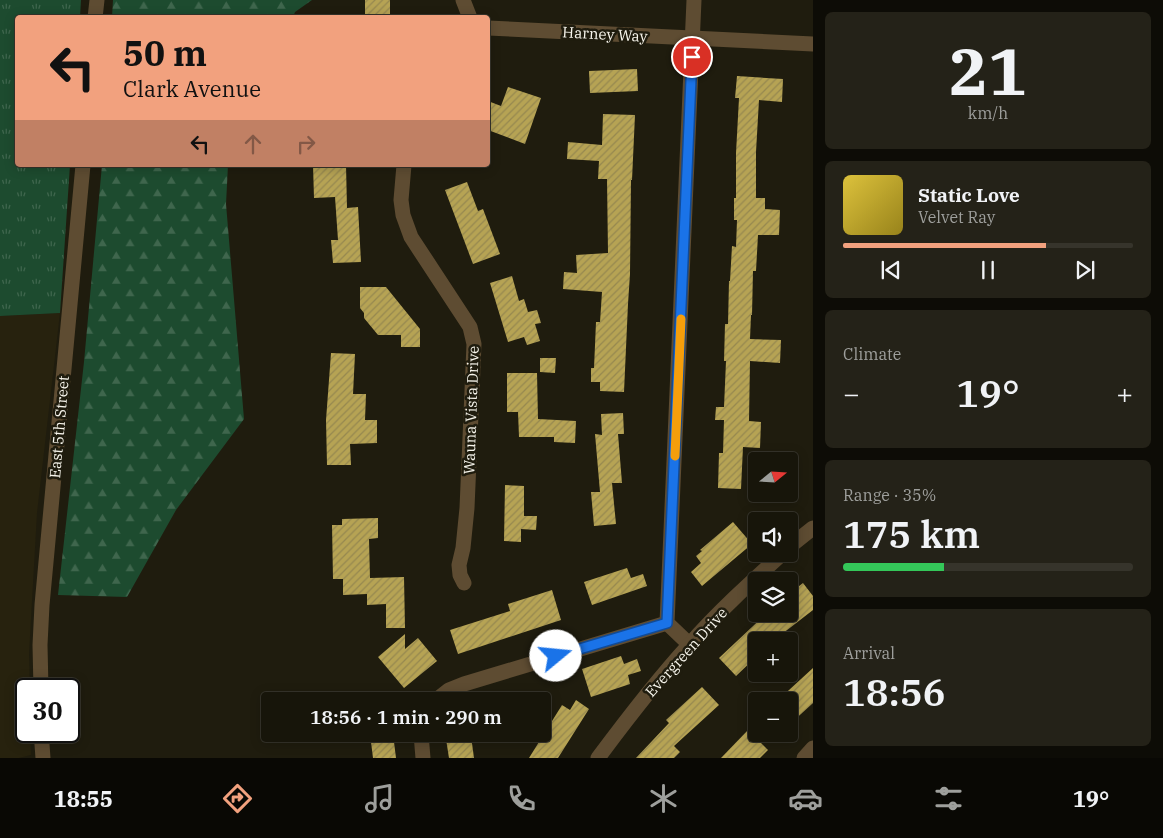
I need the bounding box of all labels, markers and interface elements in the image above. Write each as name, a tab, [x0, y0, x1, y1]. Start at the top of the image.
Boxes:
street label: Harney Way	[562, 22, 648, 46]
text: 21	[949, 28, 1027, 113]
text: 50 m	[123, 30, 207, 76]
icon: left	[40, 35, 105, 100]
pin	[671, 36, 713, 78]
icon: arrive	[678, 43, 706, 71]
text: Clark Avenue	[123, 74, 261, 103]
text: km/h	[968, 103, 1008, 123]
icon: left	[186, 130, 214, 158]
icon: ahead	[239, 130, 267, 158]
icon: right	[292, 130, 320, 158]
text: Static Love	[918, 183, 1020, 207]
text: Velvet Ray	[918, 207, 995, 227]
icon: previous	[877, 256, 905, 284]
icon: pause	[974, 256, 1002, 284]
icon: next	[1071, 256, 1099, 284]
text: Climate	[843, 344, 901, 364]
street label: Wauna Vista Drive	[459, 345, 483, 475]
text: 19°	[956, 368, 1020, 417]
street label: East 5th Street	[45, 375, 73, 479]
text: −	[843, 375, 860, 412]
text: +	[1116, 375, 1133, 412]
north arrow	[748, 452, 798, 502]
map controls	[748, 452, 798, 742]
text: Range · 35%	[843, 485, 936, 505]
text: 175 km	[843, 509, 980, 558]
button: sound	[748, 512, 798, 562]
button: layers	[748, 572, 798, 622]
street label: Evergreen Drive	[641, 603, 731, 701]
position arrow	[529, 629, 581, 681]
button: +	[748, 632, 798, 682]
text: Arrival	[843, 643, 895, 663]
text: 18:56	[843, 667, 946, 716]
speed limit sign: 30	[15, 678, 80, 743]
button: −	[748, 692, 798, 742]
text: 18:56 · 1 min · 290 m	[310, 705, 502, 729]
icon: directions	[220, 781, 255, 816]
icon: music	[362, 781, 397, 816]
icon: phone	[504, 781, 539, 816]
icon: climate	[646, 781, 681, 816]
icon: car	[788, 781, 823, 816]
icon: filters	[931, 781, 966, 816]
text: 18:55	[54, 784, 113, 813]
text: 19°	[1073, 784, 1109, 813]

